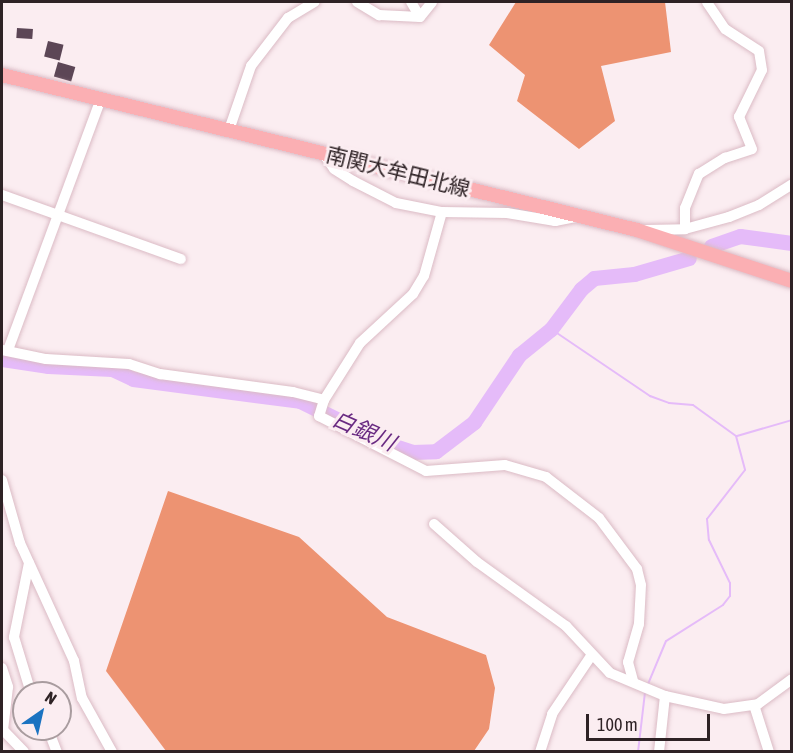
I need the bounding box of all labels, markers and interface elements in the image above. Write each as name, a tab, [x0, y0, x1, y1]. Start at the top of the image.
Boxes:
street label: 南関大牟田北線	[324, 141, 472, 201]
water label: 白銀川	[328, 406, 400, 456]
north arrow	[12, 681, 72, 741]
text: N	[42, 688, 60, 708]
scale bar	[589, 702, 714, 740]
text: 100 m	[597, 714, 638, 735]

